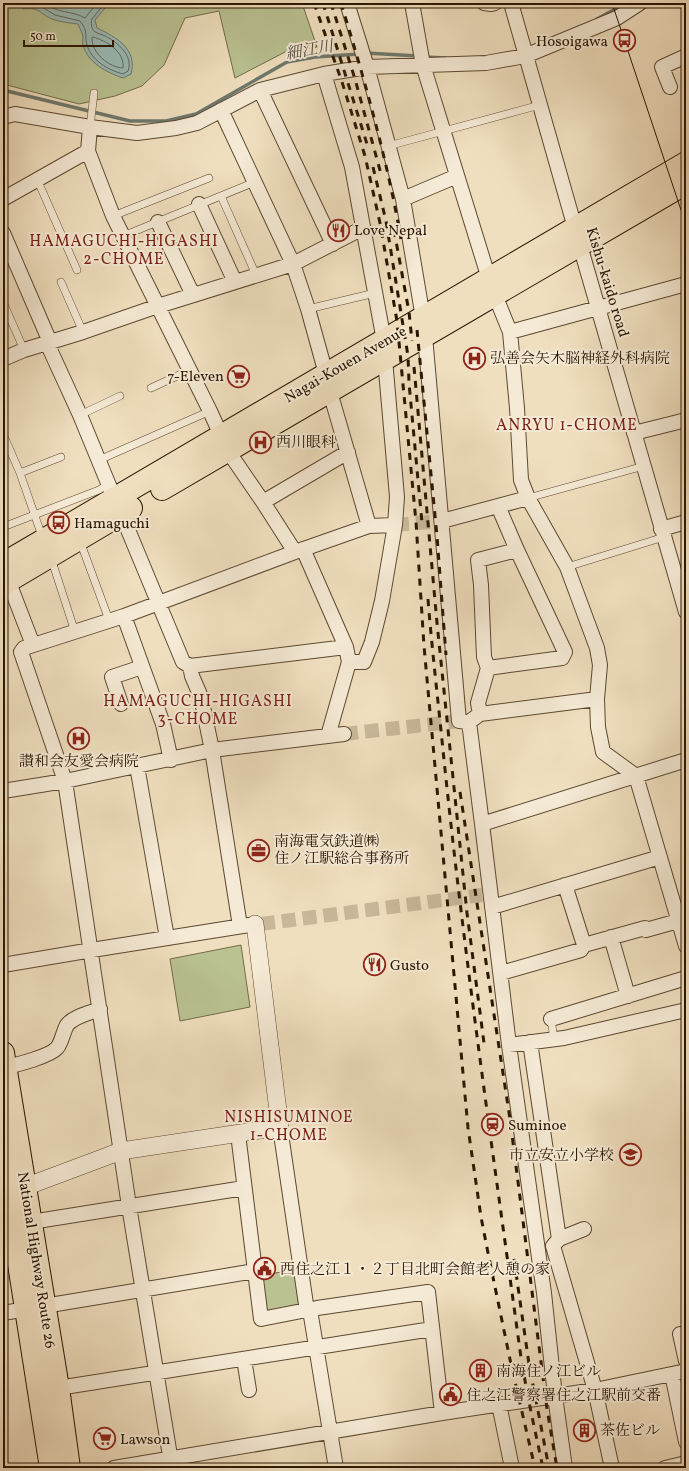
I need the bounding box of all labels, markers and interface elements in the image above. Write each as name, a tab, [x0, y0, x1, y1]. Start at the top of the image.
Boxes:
scale bar	[24, 22, 113, 48]
bus stop icon: Hosoigawa	[611, 28, 637, 54]
text: 50 m	[30, 29, 56, 45]
place label: Hosoigawa	[536, 32, 608, 53]
water label: 細江川	[284, 36, 337, 66]
restaurant icon: Love Nepal	[325, 217, 351, 243]
place label: Love Nepal	[354, 221, 427, 242]
street label: Kishu-kaido road	[580, 225, 633, 340]
district label: HAMAGUCHI-HIGASHI 2-CHOME	[29, 231, 219, 271]
street label: Nagai-Kouen Avenue	[281, 322, 411, 409]
hospital icon: 弘善会矢木脳神経外科病院	[461, 345, 487, 371]
place label: 弘善会矢木脳神経外科病院	[490, 349, 670, 370]
supermarket icon: 7-Eleven	[226, 363, 252, 389]
place label: 7-Eleven	[167, 367, 224, 388]
district label: ANRYU 1-CHOME	[496, 415, 638, 437]
hospital icon: 西川眼科	[248, 429, 274, 455]
place label: 西川眼科	[276, 433, 336, 454]
bus stop icon: Hamaguchi	[46, 510, 72, 536]
place label: Hamaguchi	[74, 514, 149, 535]
district label: HAMAGUCHI-HIGASHI 3-CHOME	[103, 691, 293, 731]
hospital icon: 讃和会友愛会病院	[66, 725, 92, 751]
place label: 讃和会友愛会病院	[19, 752, 139, 773]
place label: 南海電気鉄道㈱ 住ノ江駅総合事務所	[274, 832, 409, 870]
office icon: 南海電気鉄道㈱ 住ノ江駅総合事務所	[245, 837, 271, 863]
restaurant icon: Gusto	[362, 952, 388, 978]
place label: Gusto	[390, 956, 429, 977]
district label: NISHISUMINOE 1-CHOME	[224, 1107, 354, 1147]
station icon: Suminoe	[479, 1112, 505, 1138]
place label: Suminoe	[508, 1116, 567, 1137]
school or university icon: 市立安立小学校	[617, 1142, 643, 1168]
place label: 市立安立小学校	[509, 1146, 614, 1167]
street label: National Highway Route 26	[11, 1170, 60, 1350]
public building icon: 西住之江１・２丁目北町会館老人憩の家	[252, 1256, 278, 1282]
place label: 西住之江１・２丁目北町会館老人憩の家	[280, 1260, 550, 1281]
building icon: 南海住ノ江ビル	[467, 1358, 493, 1384]
place label: 南海住ノ江ビル	[496, 1362, 601, 1383]
public building icon: 住之江警察署住之江駅前交番	[437, 1382, 463, 1408]
place label: 住之江警察署住之江駅前交番	[466, 1386, 661, 1407]
building icon: 茶佐ビル	[572, 1417, 598, 1443]
place label: 茶佐ビル	[600, 1421, 660, 1442]
supermarket icon: Lawson	[91, 1426, 117, 1452]
place label: Lawson	[120, 1430, 170, 1451]

